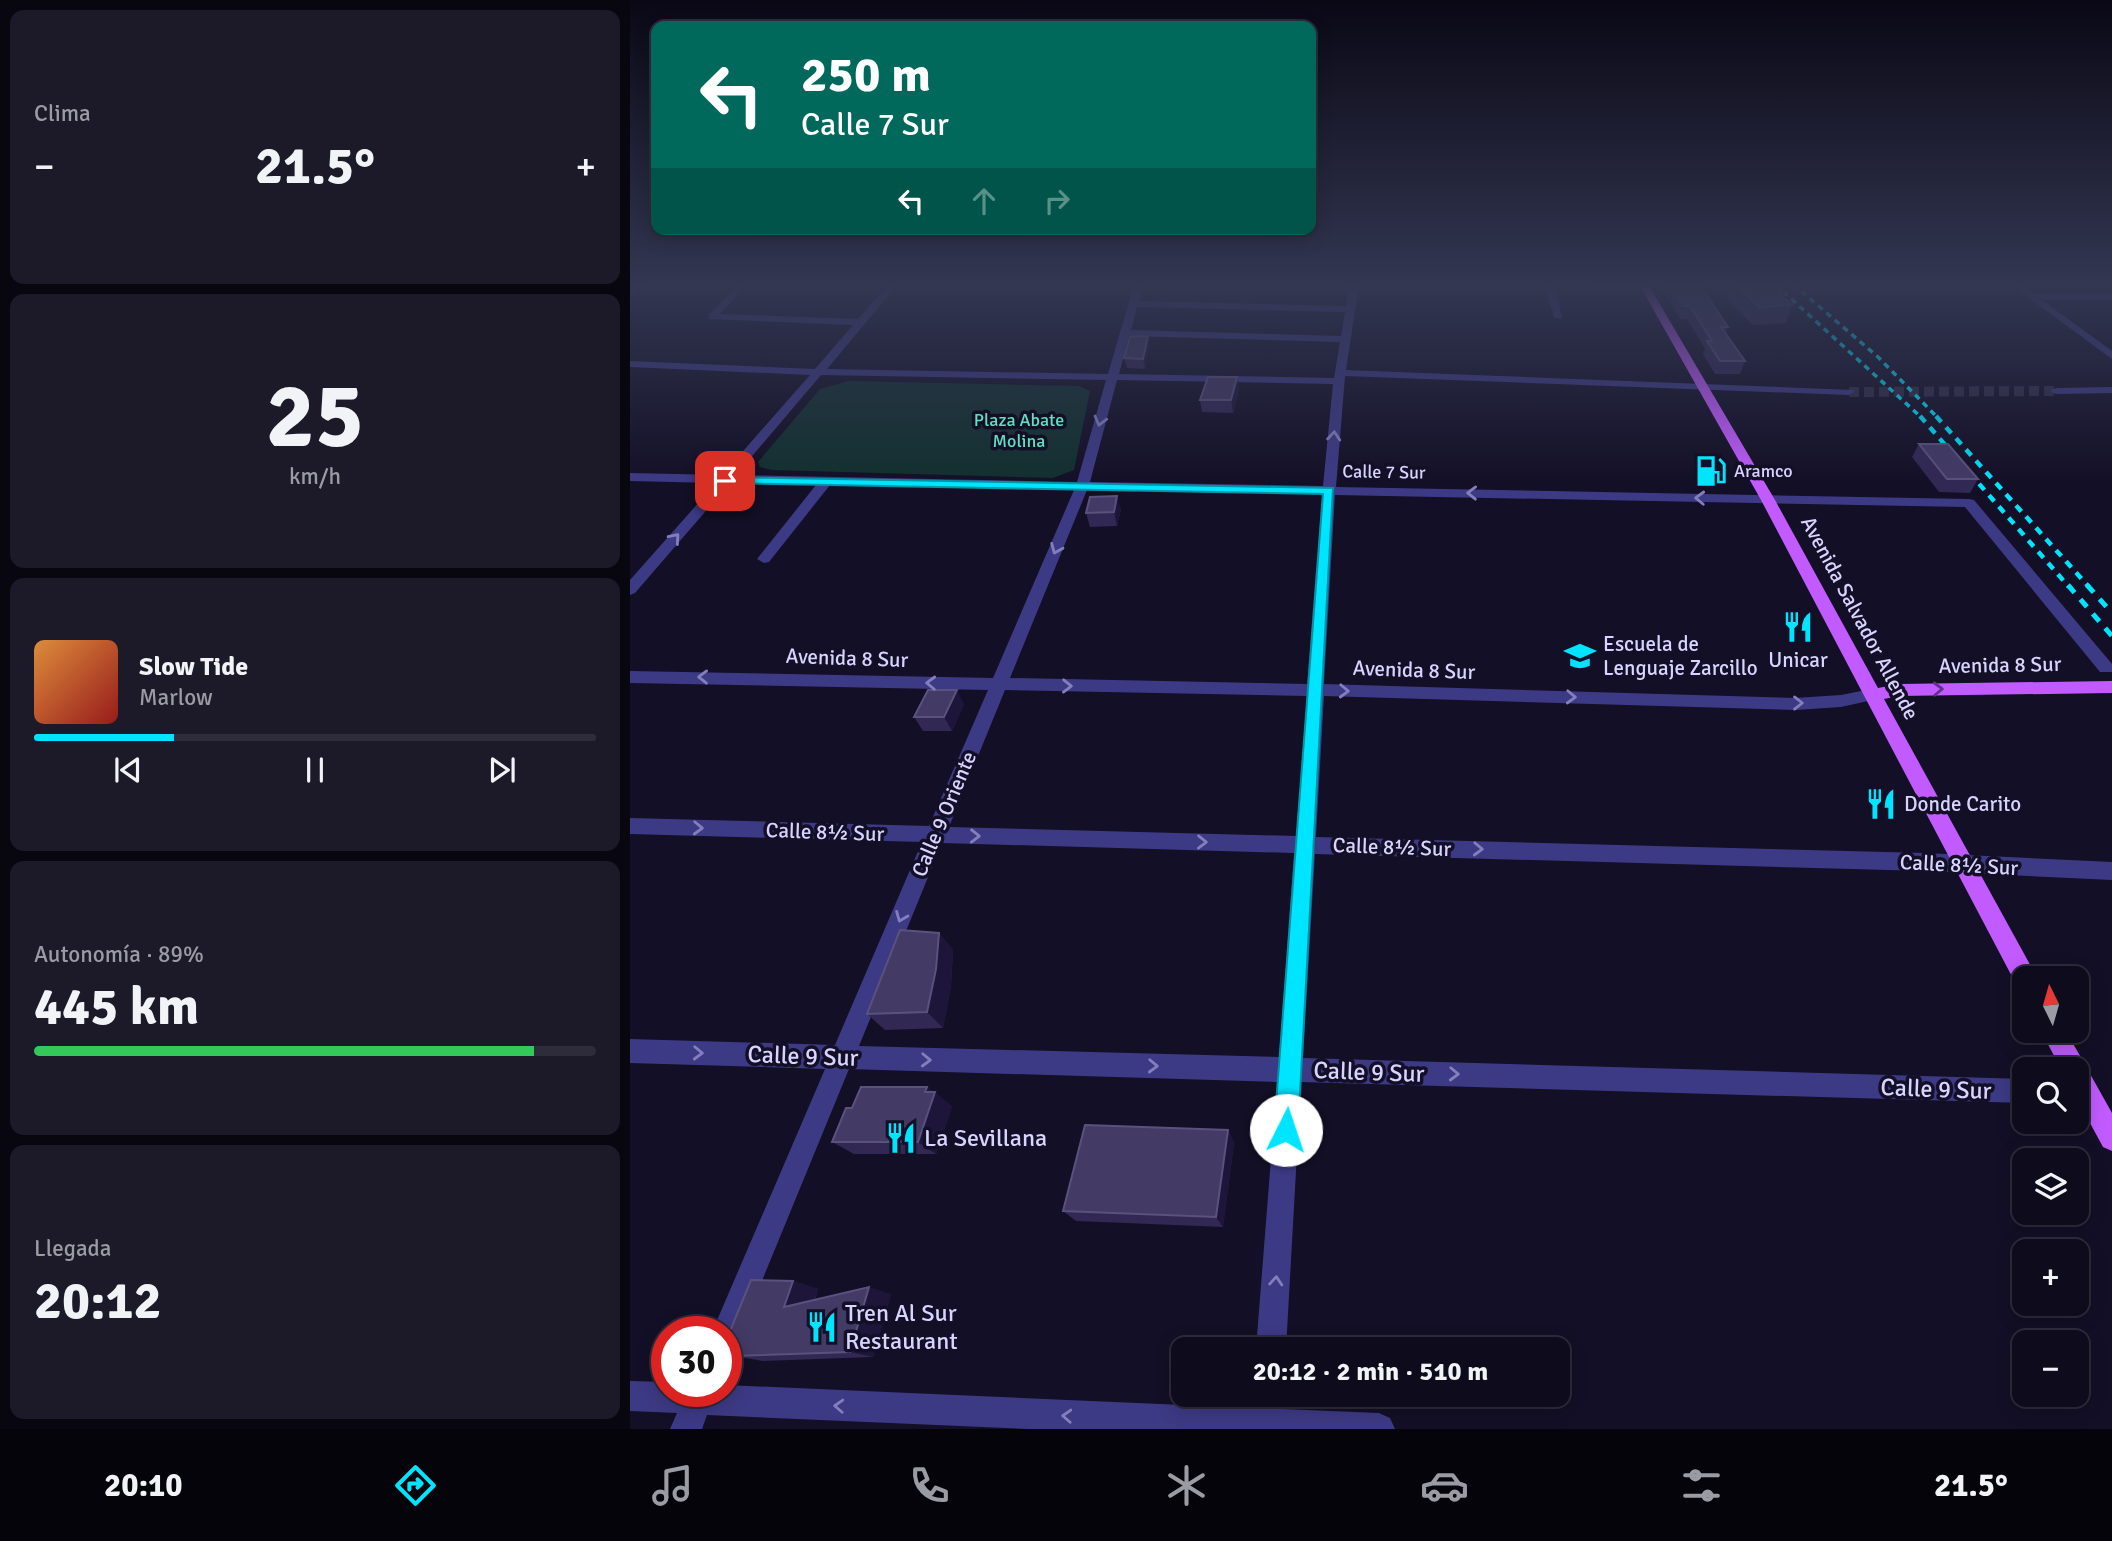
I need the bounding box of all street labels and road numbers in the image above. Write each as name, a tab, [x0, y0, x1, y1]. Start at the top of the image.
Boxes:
street label: Calle 7 Sur	[1342, 460, 1426, 484]
street label: Avenida Salvador Allende	[1795, 512, 1925, 724]
street label: Avenida 8 Sur	[785, 643, 909, 673]
street label: Avenida 8 Sur	[1938, 651, 2062, 679]
street label: Avenida 8 Sur	[1352, 655, 1476, 685]
street label: Calle 9 Oriente	[906, 748, 982, 880]
street label: Calle 8½ Sur	[765, 817, 885, 847]
street label: Calle 8½ Sur	[1332, 832, 1452, 862]
street label: Calle 8½ Sur	[1899, 849, 2019, 881]
street label: Calle 9 Sur	[747, 1039, 859, 1073]
street label: Calle 9 Sur	[1313, 1055, 1425, 1089]
street label: Calle 9 Sur	[1880, 1072, 1992, 1106]

